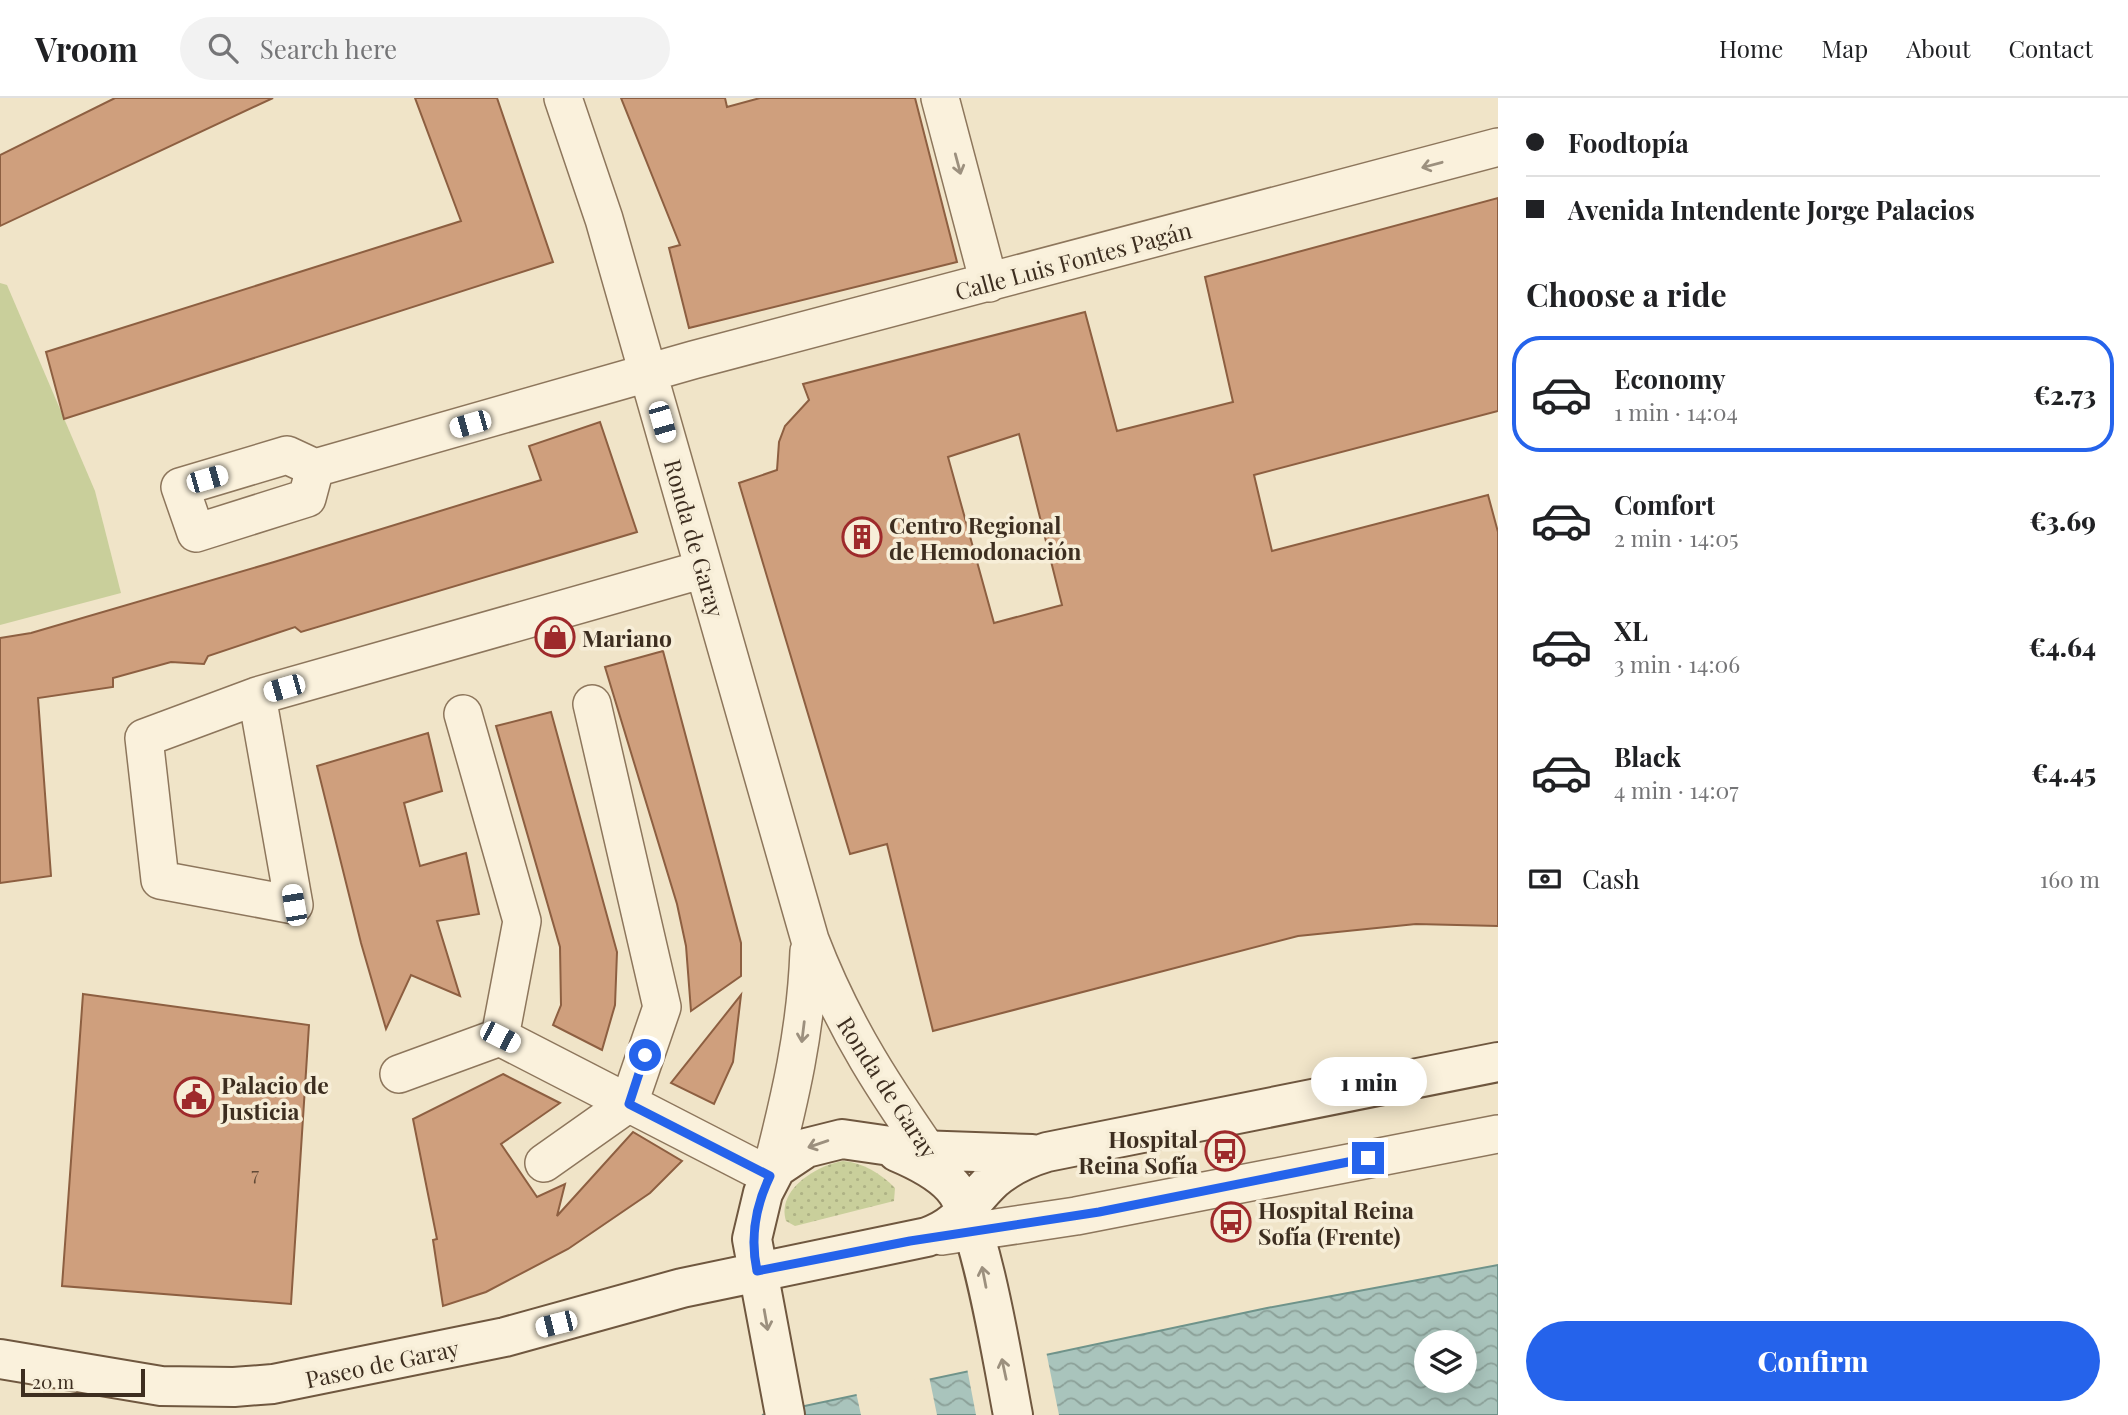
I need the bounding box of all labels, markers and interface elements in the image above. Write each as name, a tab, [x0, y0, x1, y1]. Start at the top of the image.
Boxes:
search box	[180, 17, 670, 80]
text: Vroom	[35, 26, 138, 70]
icon: search	[204, 29, 242, 67]
text: Search here	[260, 31, 397, 66]
text: Home	[1719, 32, 1783, 64]
text: Map	[1821, 32, 1868, 64]
text: About	[1906, 32, 1970, 64]
text: Contact	[2008, 32, 2093, 64]
text: Foodtopía	[1568, 125, 1689, 160]
one-way arrow	[952, 152, 965, 175]
one-way arrow	[1421, 159, 1443, 172]
text: Avenida Intendente Jorge Palacios	[1568, 192, 1975, 227]
street label: Calle Luis Fontes Pagán	[951, 213, 1195, 307]
text: Choose a ride	[1526, 272, 1727, 315]
text: Economy	[1614, 361, 1725, 396]
icon: car	[1530, 363, 1593, 426]
text: €2.73	[2033, 377, 2096, 412]
text: 1 min · 14:04	[1614, 396, 1738, 427]
car	[647, 399, 678, 445]
car	[447, 408, 494, 440]
street label: Ronda de Garay	[658, 455, 732, 621]
car	[184, 463, 231, 495]
text: Comfort	[1614, 487, 1715, 522]
icon: car	[1530, 489, 1593, 552]
text: €3.69	[2029, 503, 2096, 538]
place label: Centro Regional de Hemodonación	[889, 509, 1081, 566]
building icon: Centro Regional de Hemodonación	[841, 516, 883, 558]
text: 2 min · 14:05	[1614, 522, 1739, 553]
text: XL	[1614, 613, 1648, 648]
icon: car	[1530, 615, 1593, 678]
shop icon: Mariano	[534, 616, 576, 658]
place label: Mariano	[582, 622, 672, 653]
text: €4.64	[2029, 629, 2096, 664]
text: 3 min · 14:06	[1614, 648, 1740, 679]
car	[261, 672, 308, 704]
text: Black	[1614, 739, 1681, 774]
icon: car	[1530, 741, 1593, 804]
text: €4.45	[2031, 755, 2096, 790]
text: 4 min · 14:07	[1614, 774, 1739, 805]
icon: cash	[1526, 860, 1564, 898]
text: Cash	[1582, 861, 1640, 896]
text: 160 m	[2040, 863, 2100, 894]
car	[281, 882, 308, 928]
street label: Ronda de Garay	[831, 1010, 946, 1164]
car	[477, 1018, 524, 1056]
one-way arrow	[797, 1020, 810, 1043]
route start	[629, 1039, 661, 1071]
callout: 1 min	[1310, 1056, 1426, 1105]
text: 1 min	[1341, 1066, 1397, 1097]
place label: Palacio de Justicia	[220, 1069, 329, 1126]
public building icon: Palacio de Justicia	[173, 1076, 215, 1118]
place label: Hospital Reina Sofía	[1078, 1123, 1198, 1180]
bus stop icon: Hospital Reina Sofía	[1204, 1130, 1246, 1172]
one-way arrow	[808, 1139, 830, 1151]
route end	[1352, 1142, 1384, 1174]
house number: 7	[251, 1160, 259, 1186]
place label: Hospital Reina Sofía (Frente)	[1258, 1194, 1414, 1251]
bus stop icon: Hospital Reina Sofía (Frente)	[1210, 1201, 1252, 1243]
one-way arrow	[977, 1266, 990, 1289]
one-way arrow	[760, 1308, 773, 1331]
car	[534, 1309, 579, 1339]
button: Confirm	[1526, 1321, 2100, 1401]
map controls	[1414, 1330, 1477, 1393]
button: layers	[1414, 1330, 1477, 1393]
street label: Paseo de Garay	[302, 1331, 462, 1394]
one-way arrow	[996, 1358, 1010, 1381]
scale bar	[21, 1366, 145, 1398]
text: 20 m	[32, 1368, 74, 1394]

